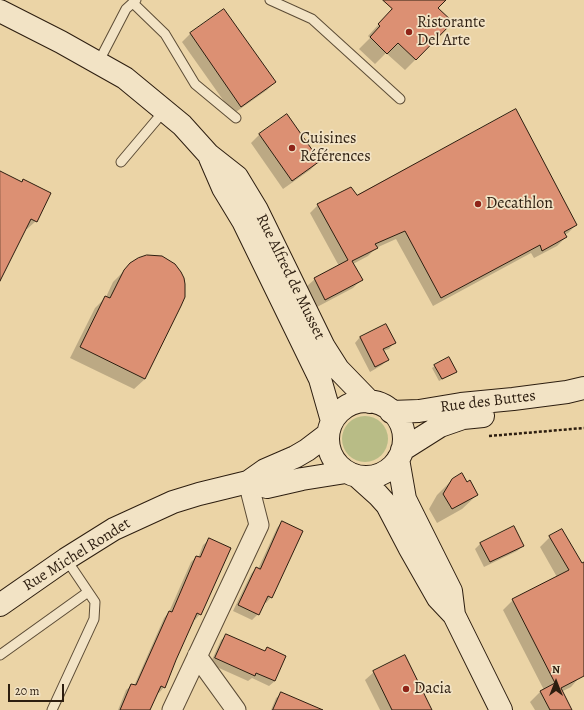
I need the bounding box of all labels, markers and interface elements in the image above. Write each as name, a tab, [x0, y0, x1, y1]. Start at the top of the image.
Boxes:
place label: Ristorante Del Arte	[417, 13, 485, 51]
marker: Ristorante Del Arte	[404, 27, 414, 37]
place label: Cuisines Références	[300, 129, 371, 167]
marker: Cuisines Références	[287, 143, 297, 153]
place label: Decathlon	[486, 194, 553, 214]
marker: Decathlon	[473, 199, 483, 209]
street label: Rue Alfred de Musset	[251, 211, 329, 343]
street label: Rue des Buttes	[439, 387, 537, 417]
street label: Rue Michel Rondet	[20, 514, 134, 596]
north arrow	[536, 662, 576, 702]
text: N	[552, 662, 560, 677]
scale bar	[10, 676, 66, 702]
place label: Dacia	[414, 679, 451, 699]
text: 20 m	[15, 683, 39, 699]
marker: Dacia	[401, 684, 411, 694]

